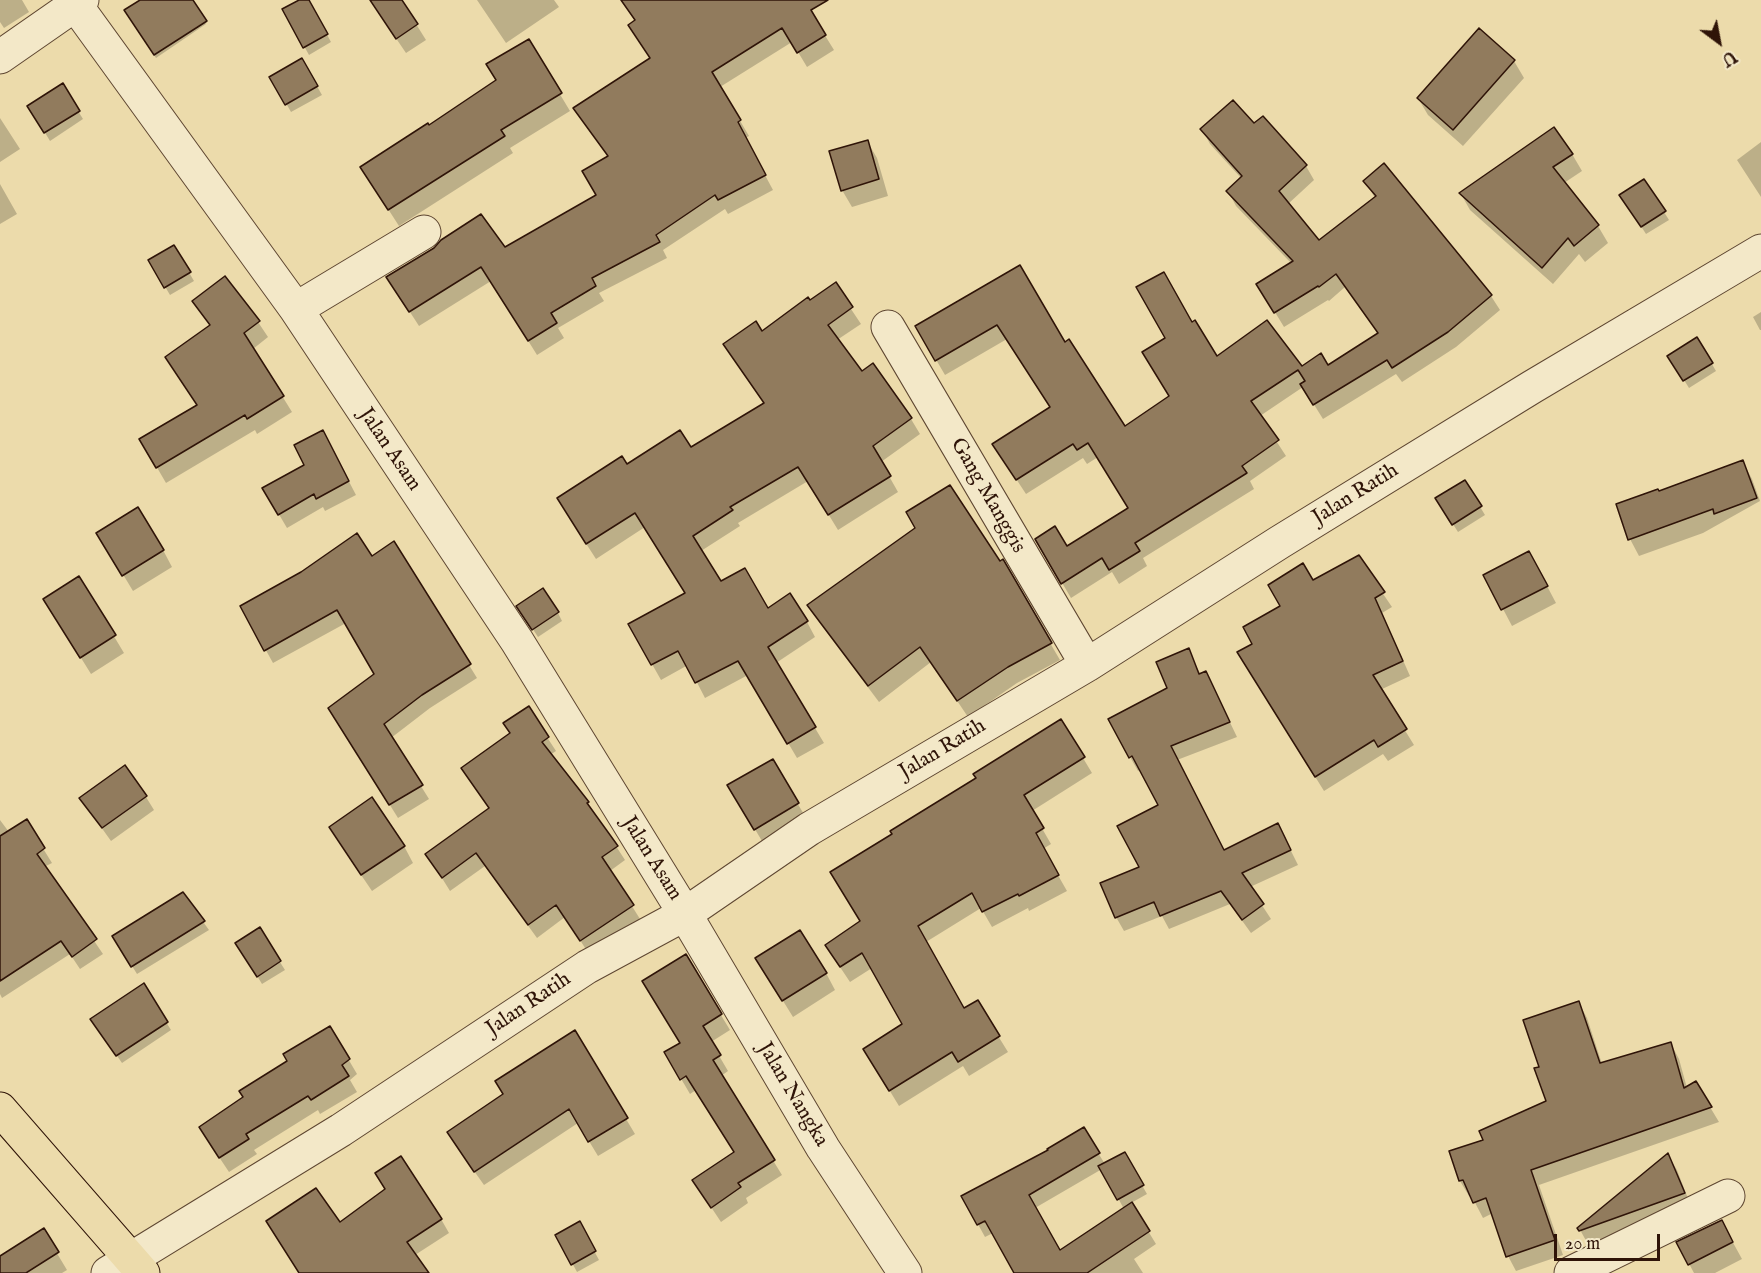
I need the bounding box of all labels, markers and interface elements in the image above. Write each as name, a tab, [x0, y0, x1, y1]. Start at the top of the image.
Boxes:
north arrow	[1689, 12, 1749, 72]
text: U	[1718, 45, 1740, 69]
street label: Jalan Asam	[352, 404, 426, 496]
street label: Gang Manggis	[944, 434, 1030, 558]
street label: Jalan Ratih	[1308, 459, 1404, 531]
street label: Jalan Ratih	[895, 714, 991, 786]
street label: Jalan Asam	[615, 812, 687, 906]
street label: Jalan Ratih	[482, 968, 576, 1042]
street label: Jalan Nangka	[751, 1038, 833, 1152]
scale bar	[1557, 1222, 1664, 1260]
text: 20 m	[1565, 1233, 1600, 1256]

